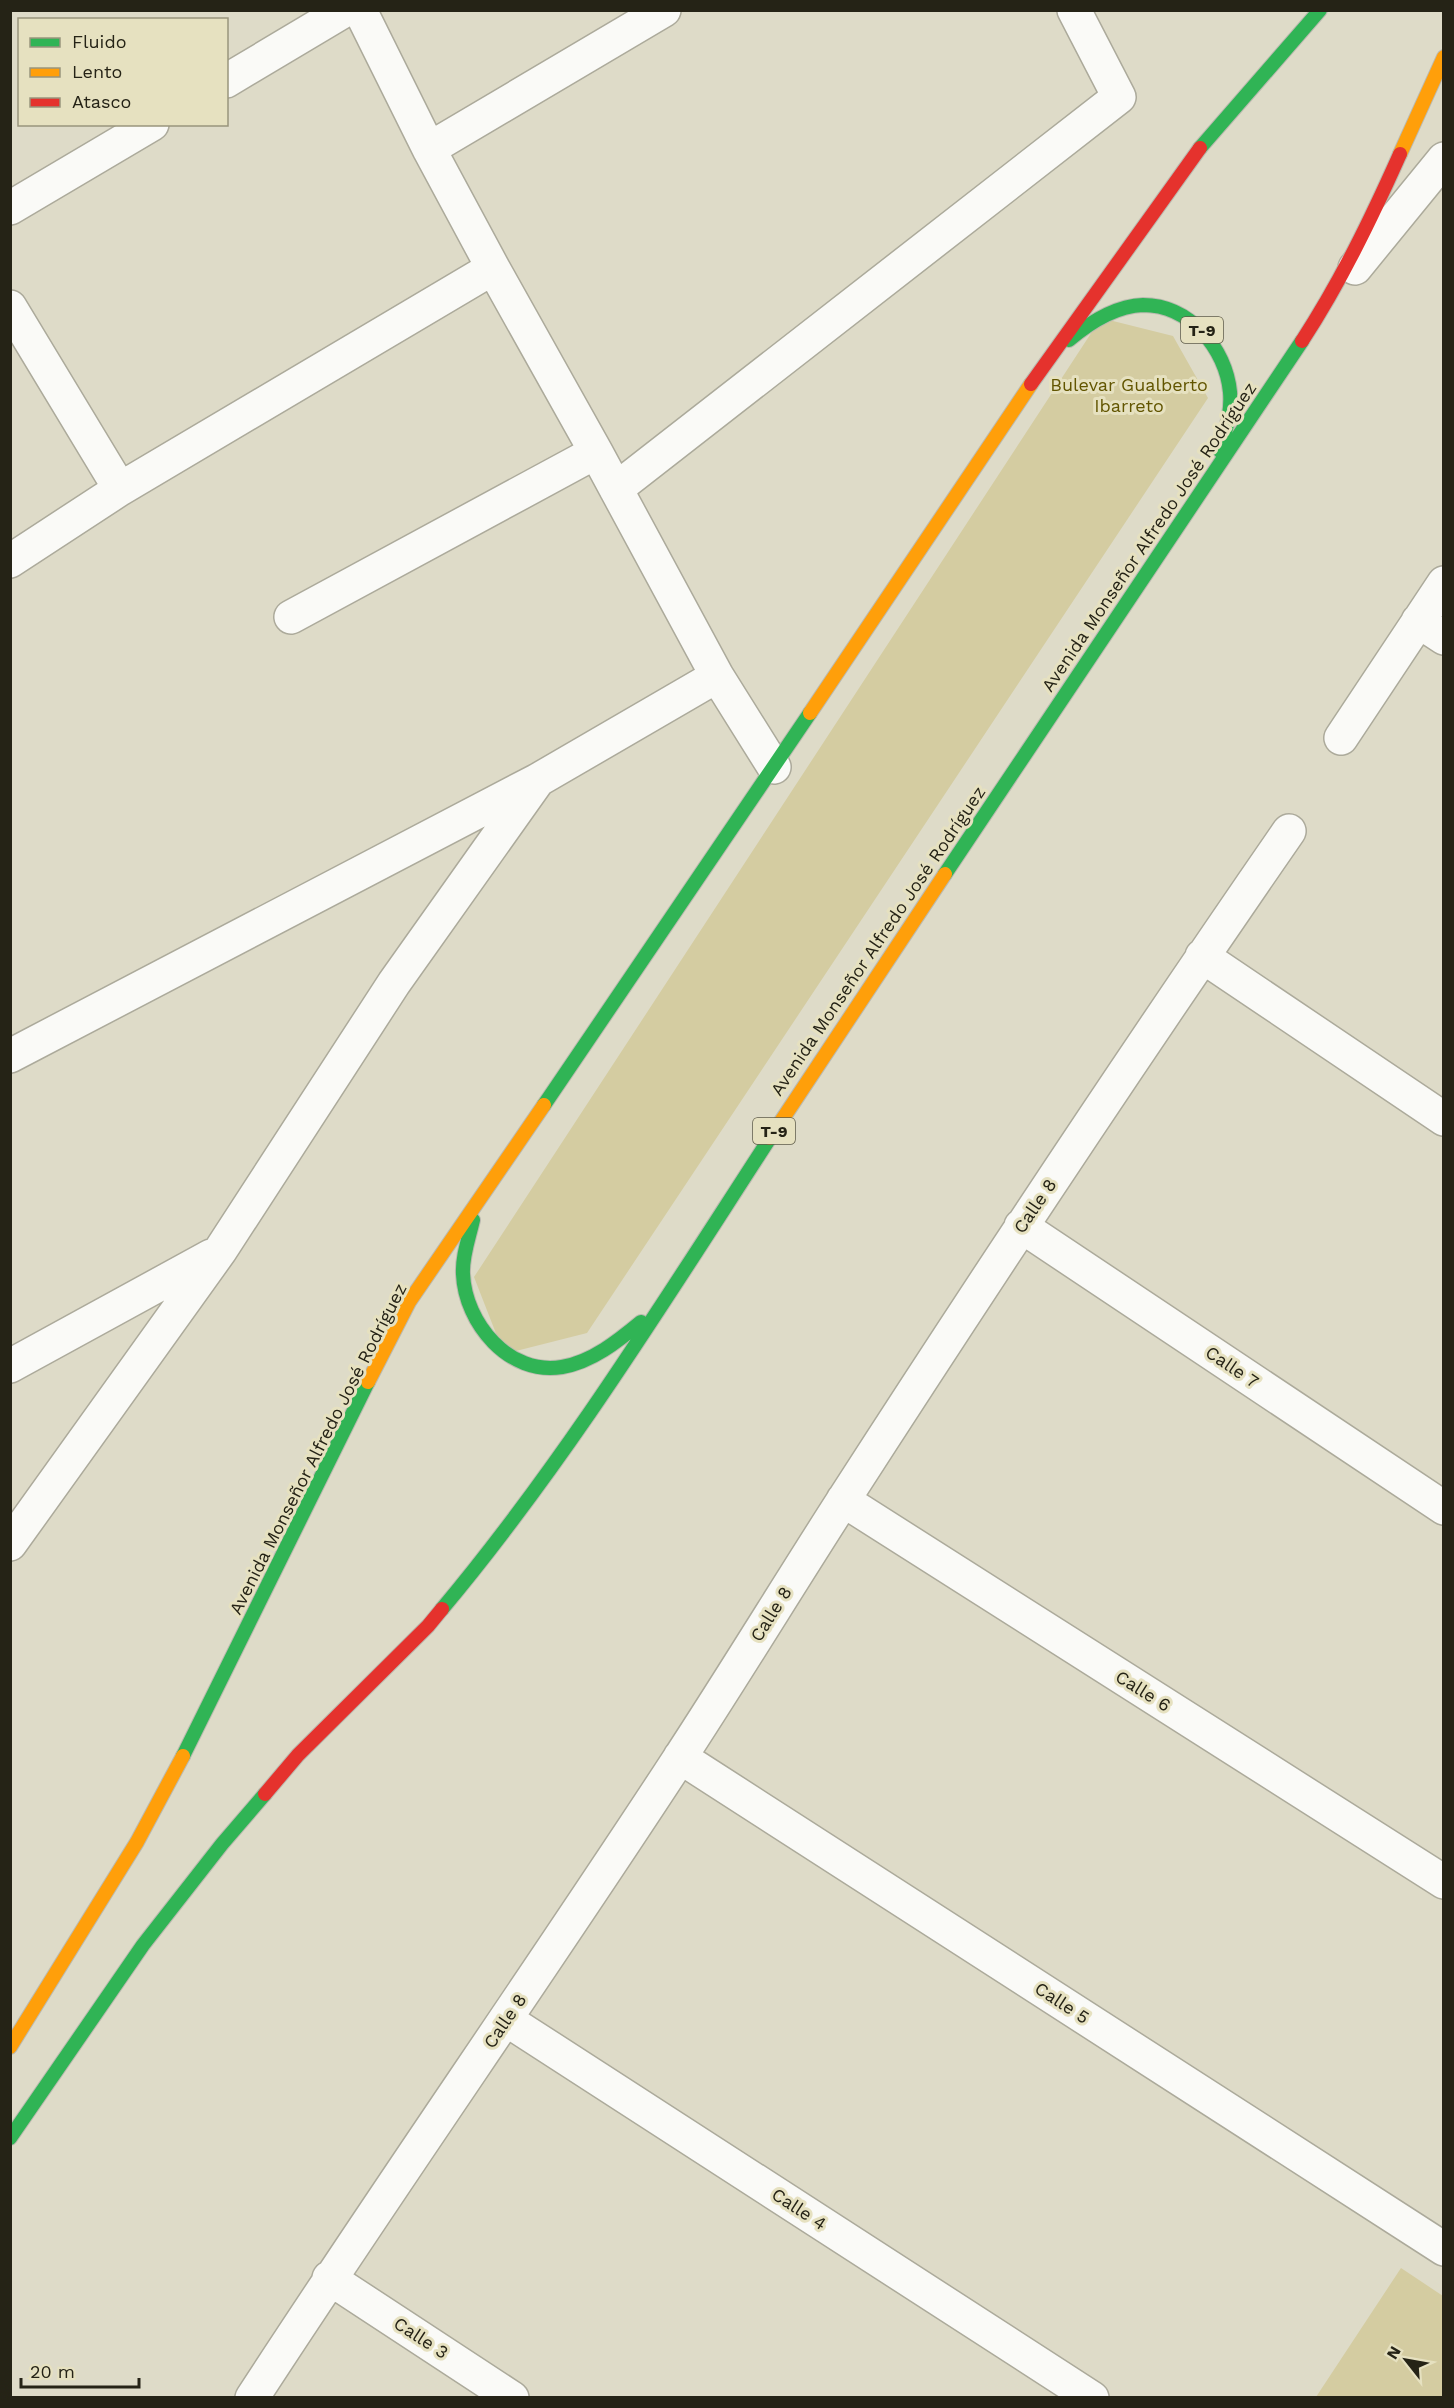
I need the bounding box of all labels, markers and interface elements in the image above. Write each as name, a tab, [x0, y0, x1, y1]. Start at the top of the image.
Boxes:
legend	[18, 18, 228, 126]
text: Fluido	[72, 31, 126, 52]
text: Lento	[72, 61, 122, 82]
text: Atasco	[72, 91, 131, 112]
road number: T-9	[1181, 317, 1223, 343]
park label: Bulevar Gualberto Ibarreto	[1050, 374, 1208, 416]
street label: Avenida Monseñor Alfredo José Rodríguez	[1037, 378, 1260, 695]
street label: Avenida Monseñor Alfredo José Rodríguez	[766, 782, 989, 1099]
road number: T-9	[753, 1118, 795, 1144]
street label: Calle 8	[1009, 1174, 1060, 1237]
street label: Avenida Monseñor Alfredo José Rodríguez	[225, 1280, 411, 1618]
street label: Calle 7	[1202, 1341, 1263, 1392]
street label: Calle 8	[745, 1582, 796, 1645]
street label: Calle 6	[1112, 1666, 1175, 1716]
street label: Calle 5	[1031, 1977, 1093, 2028]
street label: Calle 8	[479, 1989, 530, 2052]
street label: Calle 4	[768, 2183, 831, 2234]
street label: Calle 3	[390, 2312, 452, 2363]
north arrow	[1376, 2330, 1436, 2390]
text: N	[1382, 2343, 1405, 2363]
scale bar	[21, 2351, 140, 2389]
text: 20 m	[30, 2361, 75, 2382]

